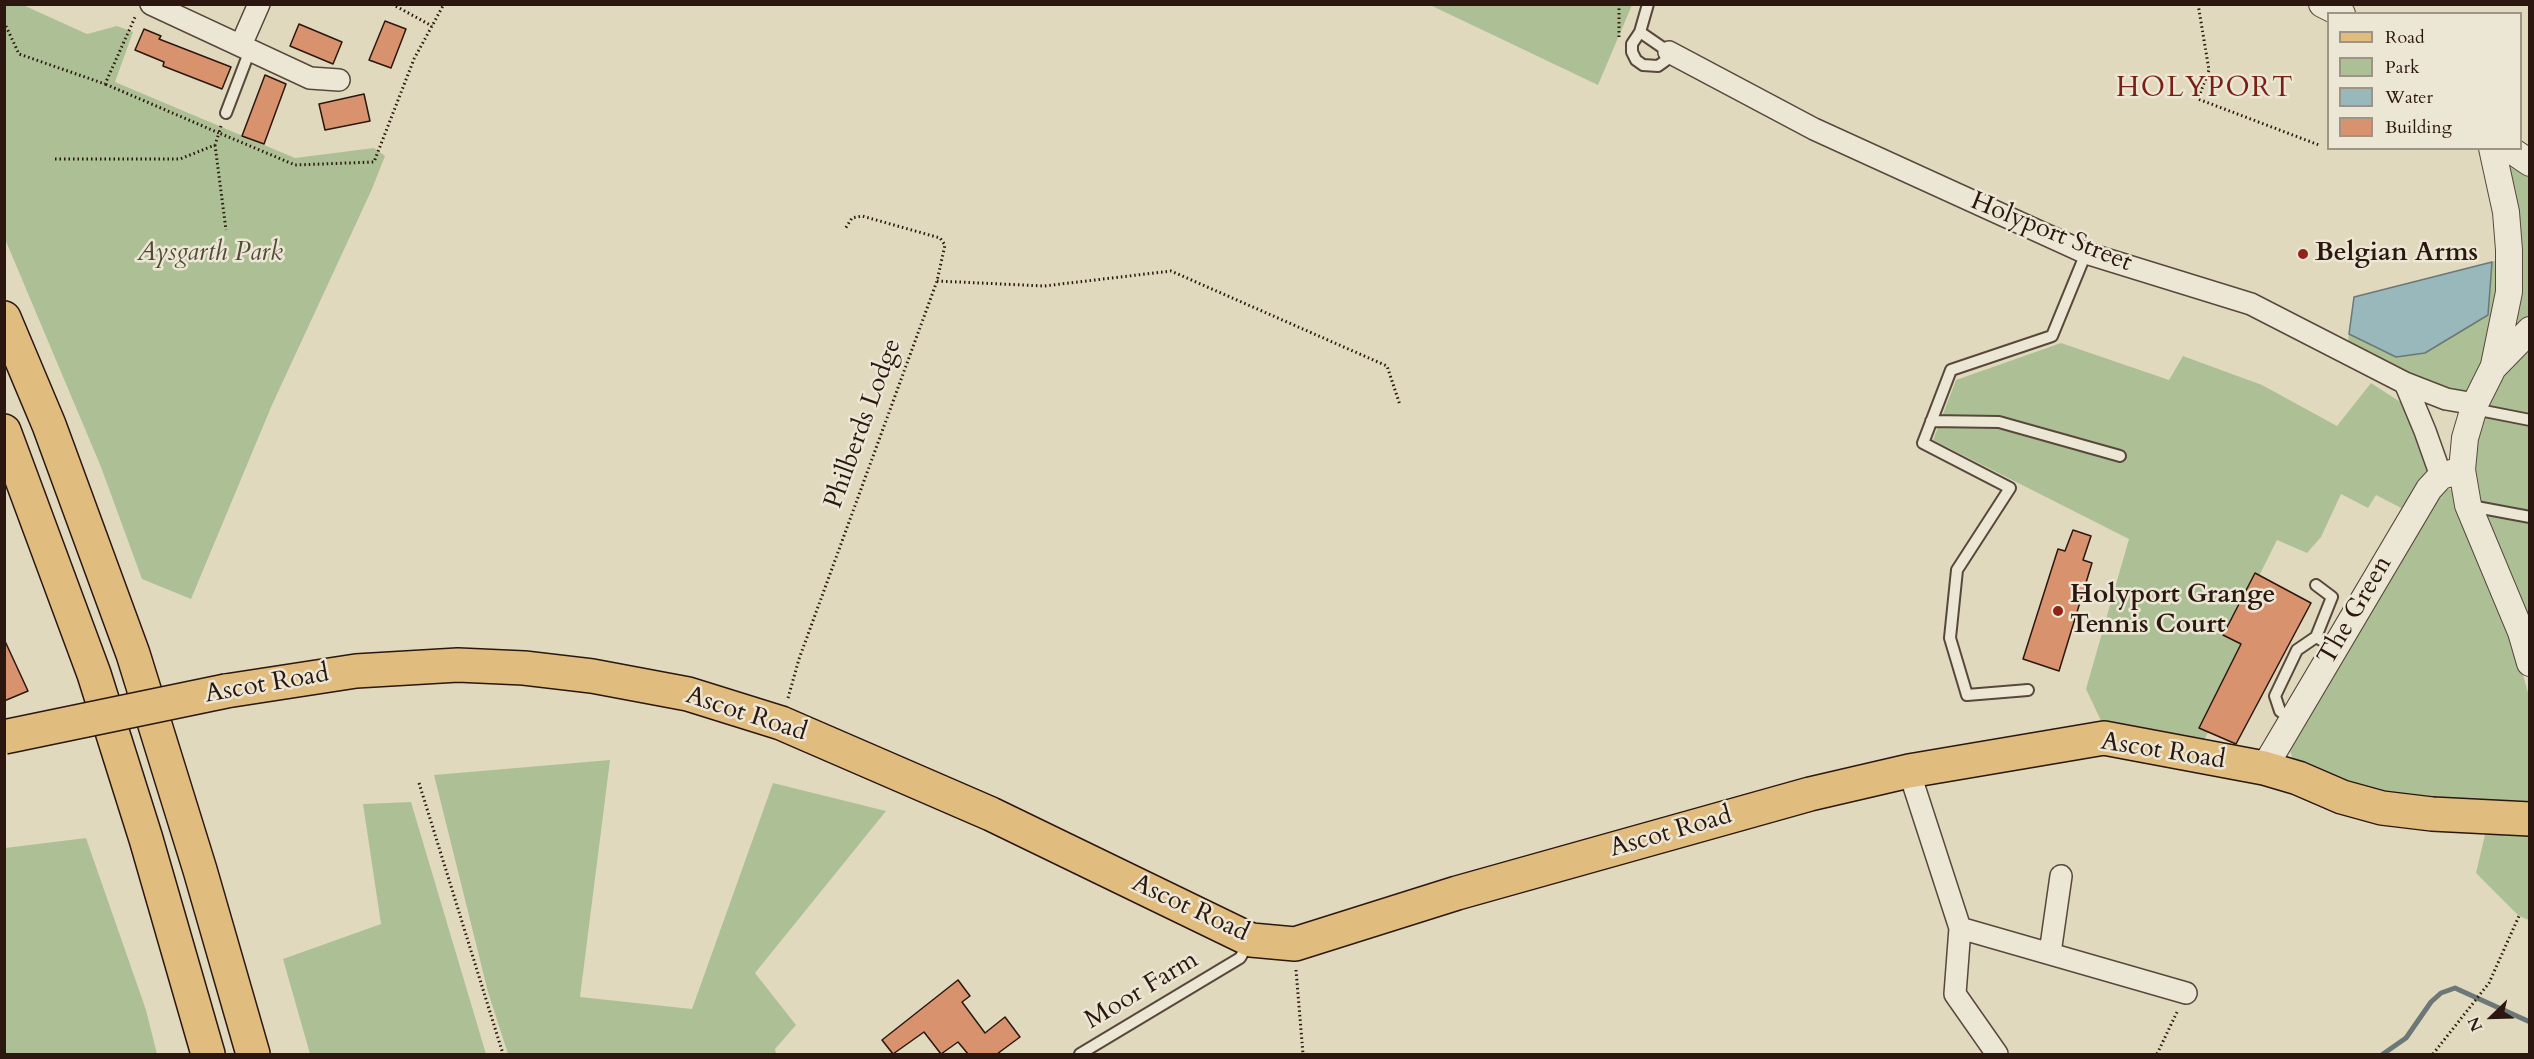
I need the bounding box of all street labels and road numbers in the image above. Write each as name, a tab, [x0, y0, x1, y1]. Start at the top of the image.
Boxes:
street label: Holyport Street	[1966, 186, 2136, 280]
street label: Philberds Lodge	[819, 335, 909, 513]
street label: The Green	[2312, 551, 2400, 671]
street label: Ascot Road	[203, 659, 331, 711]
street label: Ascot Road	[682, 681, 810, 749]
street label: Ascot Road	[2099, 727, 2227, 777]
street label: Ascot Road	[1606, 801, 1736, 865]
street label: Ascot Road	[1127, 868, 1253, 950]
street label: Moor Farm	[1080, 945, 1204, 1037]

